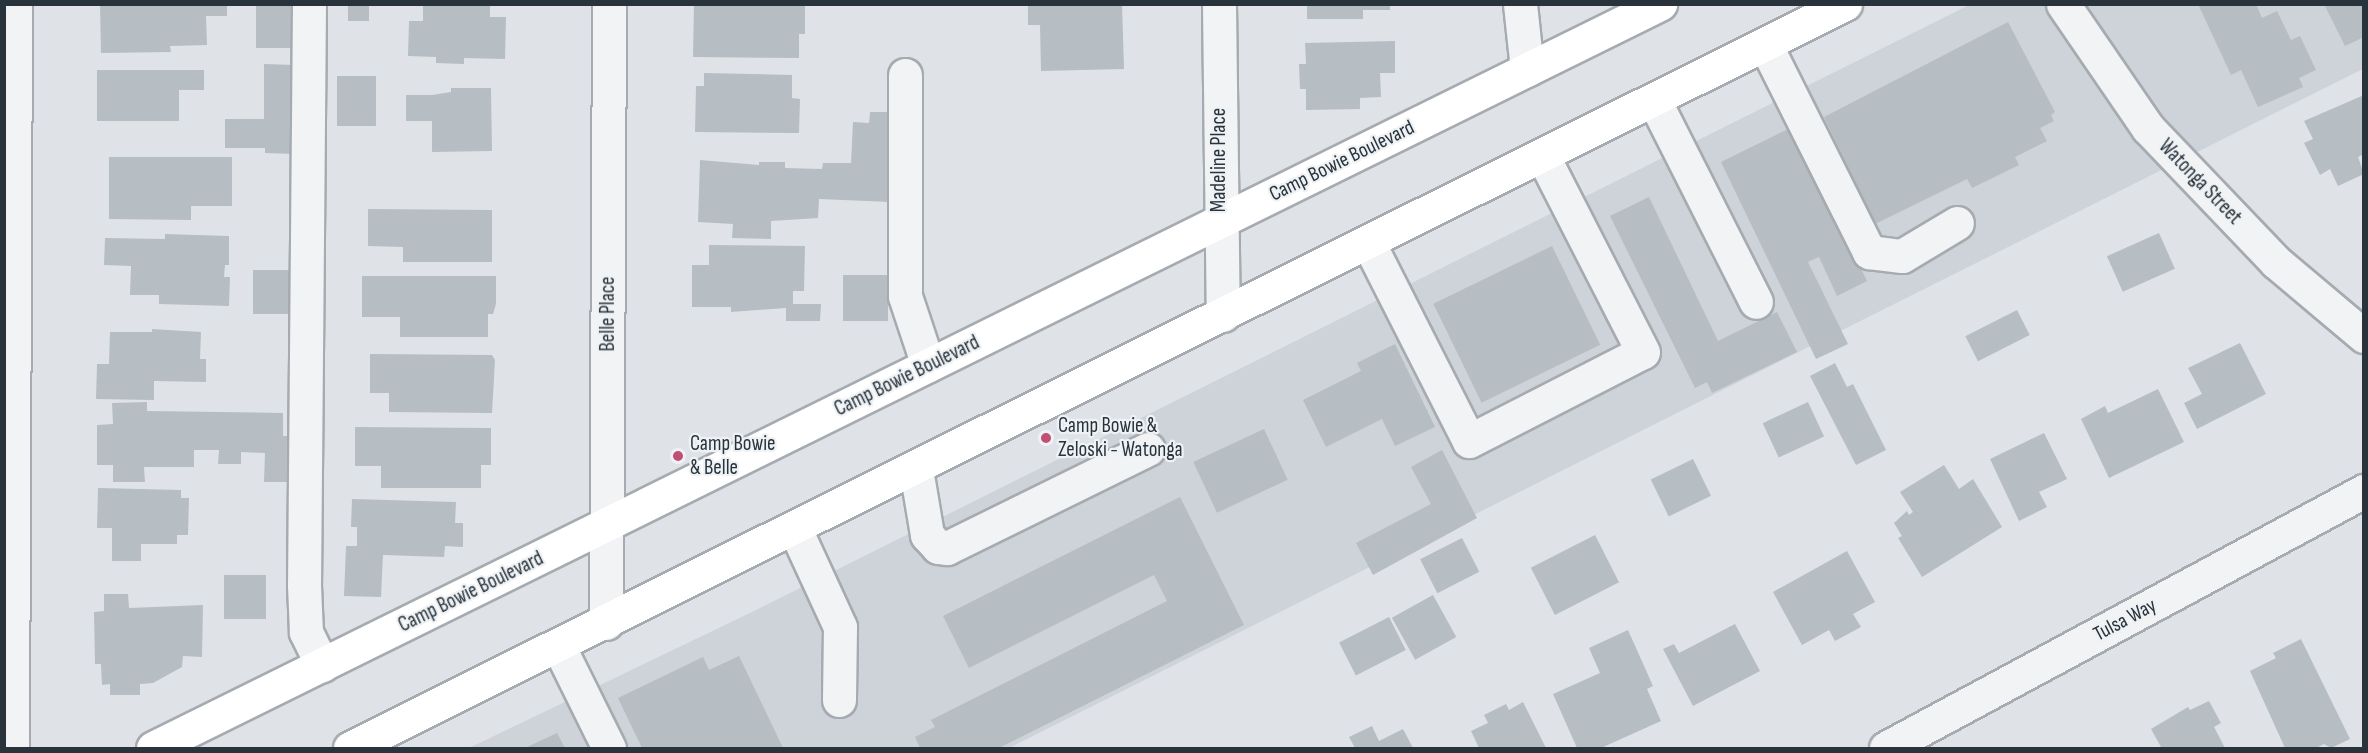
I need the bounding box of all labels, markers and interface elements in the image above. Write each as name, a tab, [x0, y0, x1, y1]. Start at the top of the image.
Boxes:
street label: Madeline Place	[1206, 108, 1232, 212]
street label: Camp Bowie Boulevard	[1265, 115, 1419, 207]
street label: Watonga Street	[2153, 134, 2247, 230]
street label: Belle Place	[595, 277, 621, 351]
street label: Camp Bowie Boulevard	[830, 330, 984, 422]
place label: Camp Bowie & Zeloski - Watonga	[1058, 413, 1183, 463]
place label: Camp Bowie & Belle	[690, 431, 776, 481]
marker: Camp Bowie & Zeloski - Watonga	[1039, 431, 1053, 445]
marker: Camp Bowie & Belle	[671, 449, 685, 463]
street label: Camp Bowie Boulevard	[394, 546, 548, 638]
street label: Tulsa Way	[2089, 593, 2161, 647]

